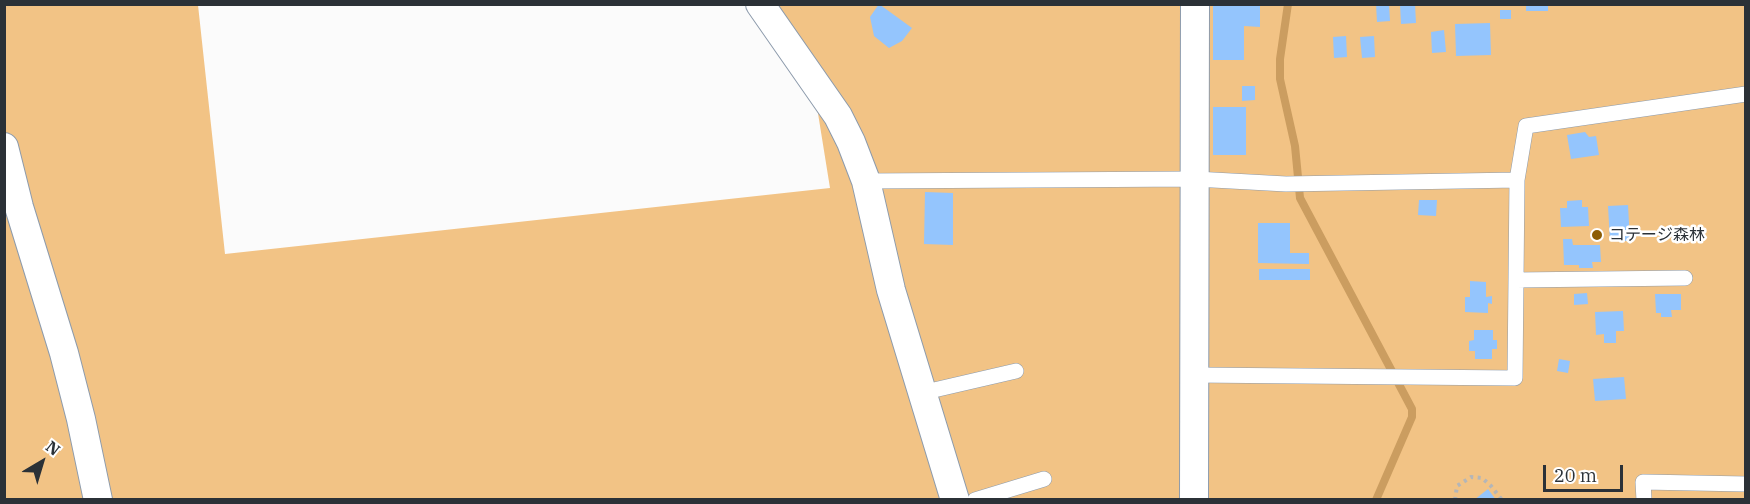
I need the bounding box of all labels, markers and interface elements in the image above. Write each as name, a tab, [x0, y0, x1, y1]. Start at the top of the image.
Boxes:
place label: コテージ森林	[1609, 225, 1705, 245]
marker: コテージ森林	[1590, 228, 1604, 242]
north arrow	[12, 432, 72, 492]
text: N	[42, 436, 64, 460]
scale bar	[1546, 453, 1626, 491]
text: 20 m	[1554, 464, 1597, 487]

